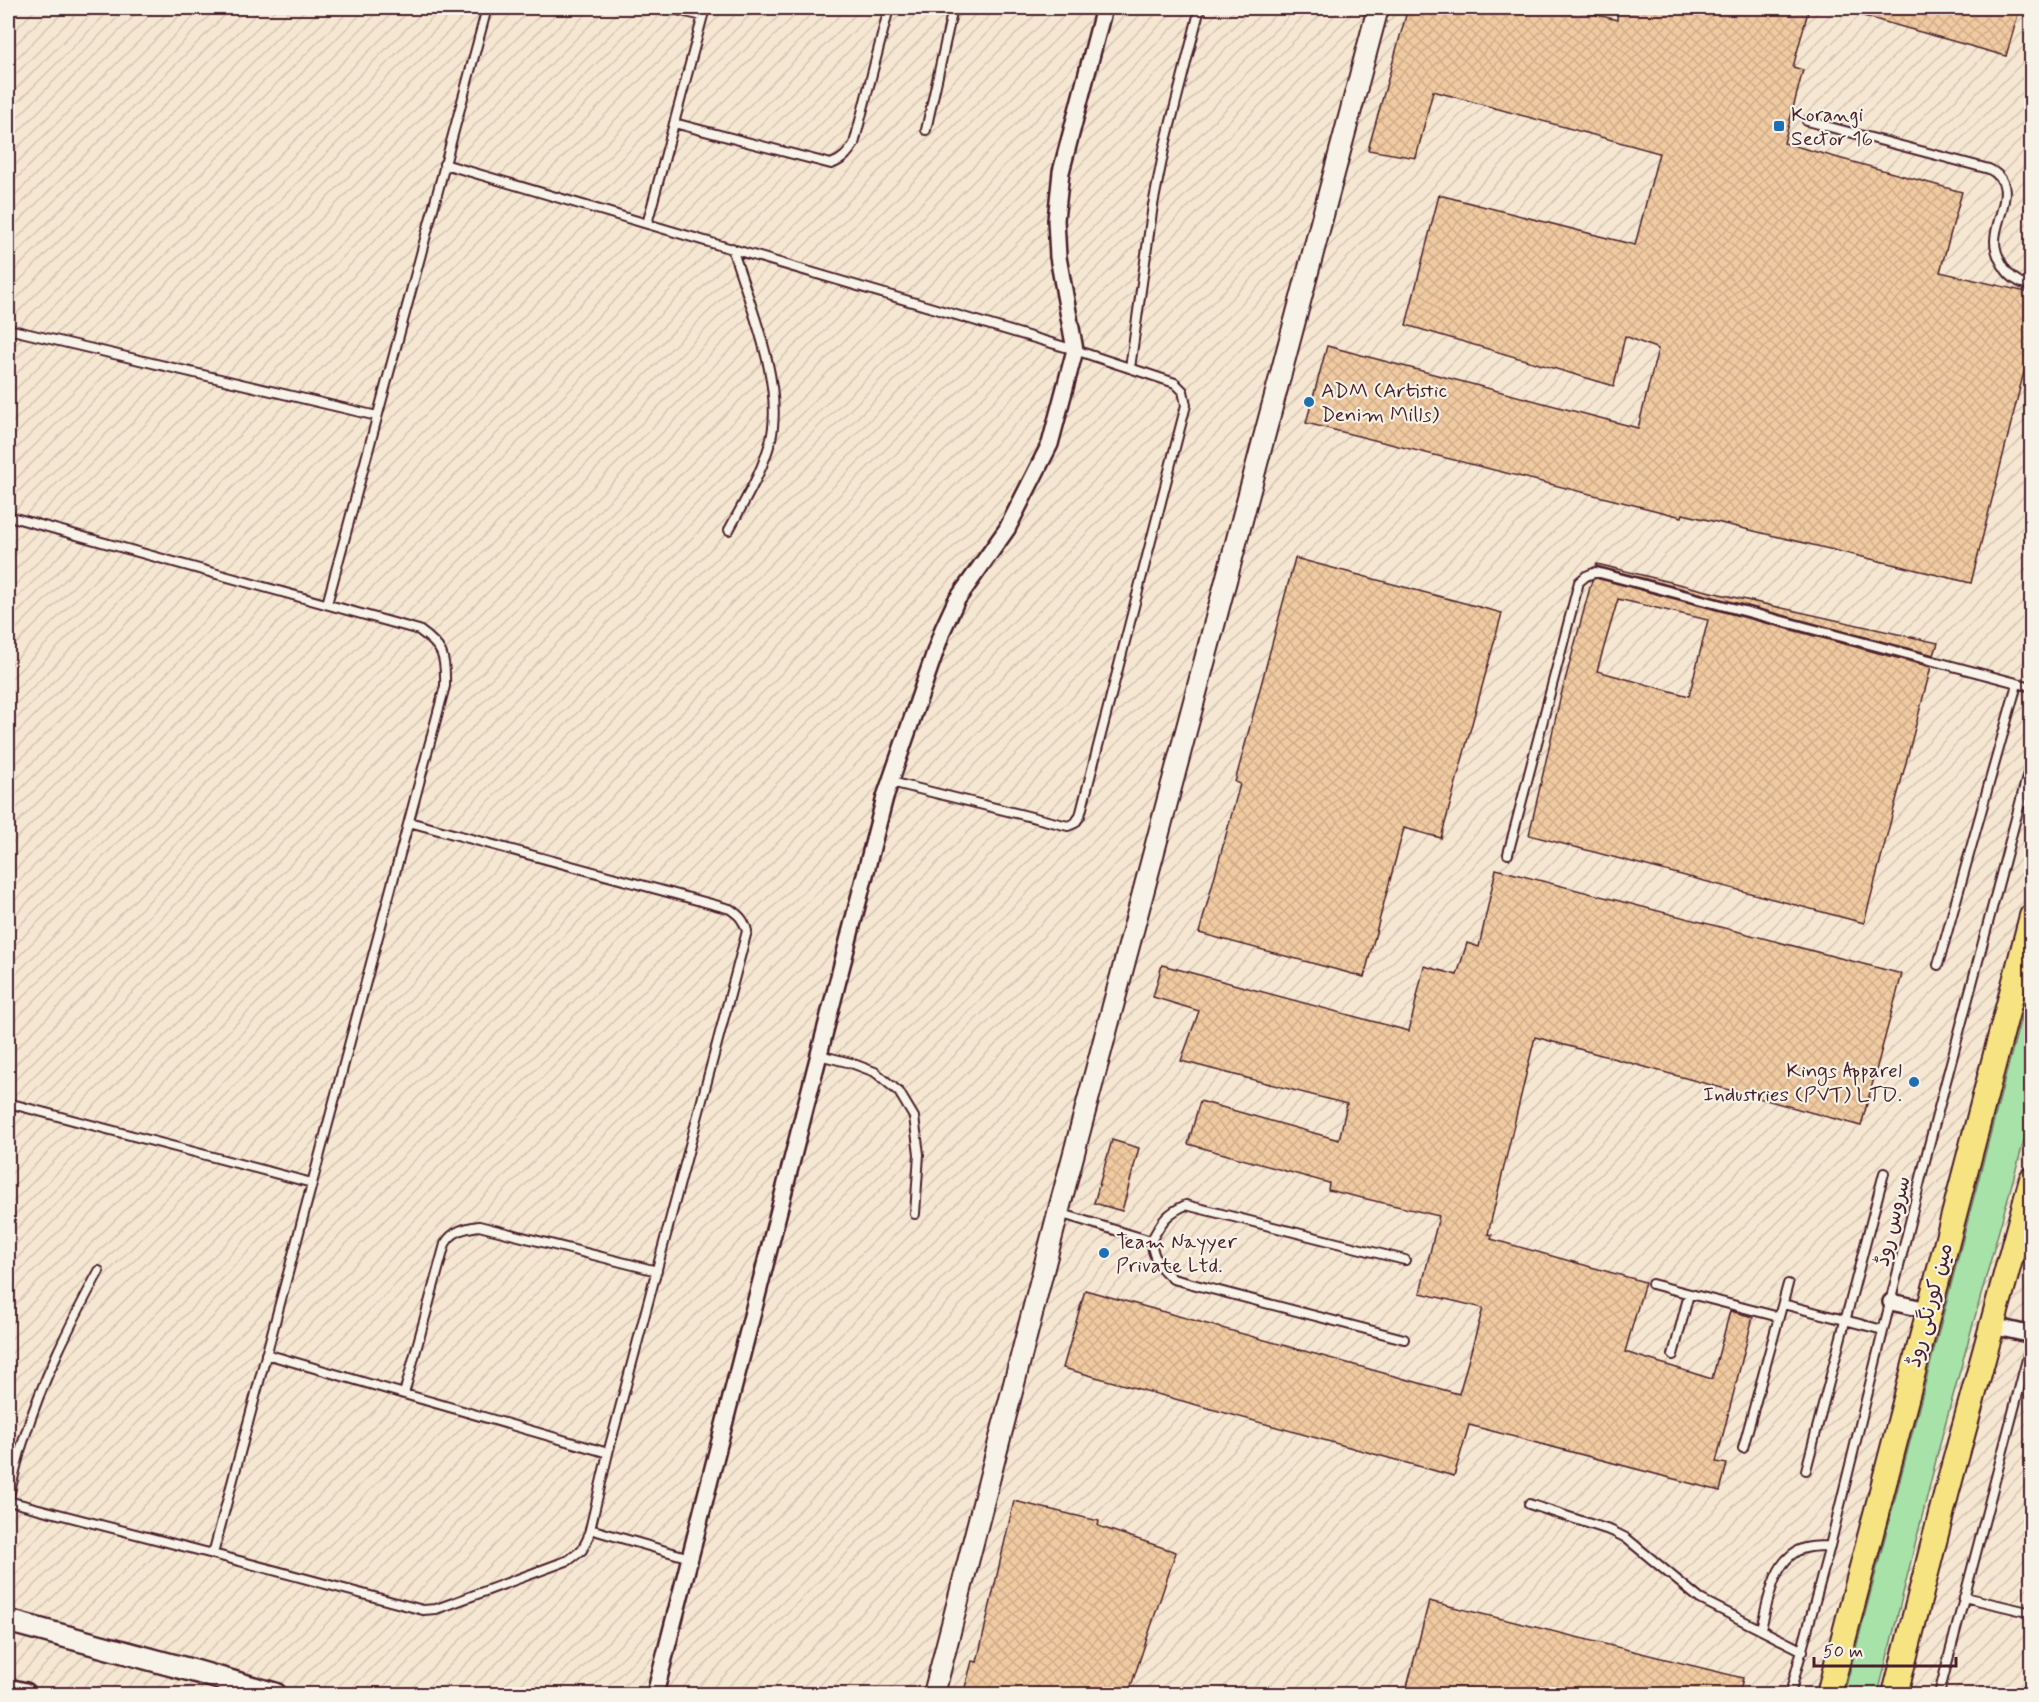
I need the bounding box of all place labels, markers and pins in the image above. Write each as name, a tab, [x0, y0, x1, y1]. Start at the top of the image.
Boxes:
place label: Korangi Sector 16	[1791, 101, 1873, 153]
marker: Korangi Sector 16	[1772, 119, 1786, 133]
place label: ADM (Artistic Denim Mills)	[1321, 377, 1447, 429]
marker: ADM (Artistic Denim Mills)	[1302, 395, 1316, 409]
place label: Kings Apparel Industries (PVT) LTD.	[1703, 1057, 1902, 1109]
marker: Kings Apparel Industries (PVT) LTD.	[1907, 1075, 1921, 1089]
place label: Team Nayyer Private Ltd.	[1116, 1228, 1237, 1280]
marker: Team Nayyer Private Ltd.	[1097, 1246, 1111, 1260]

